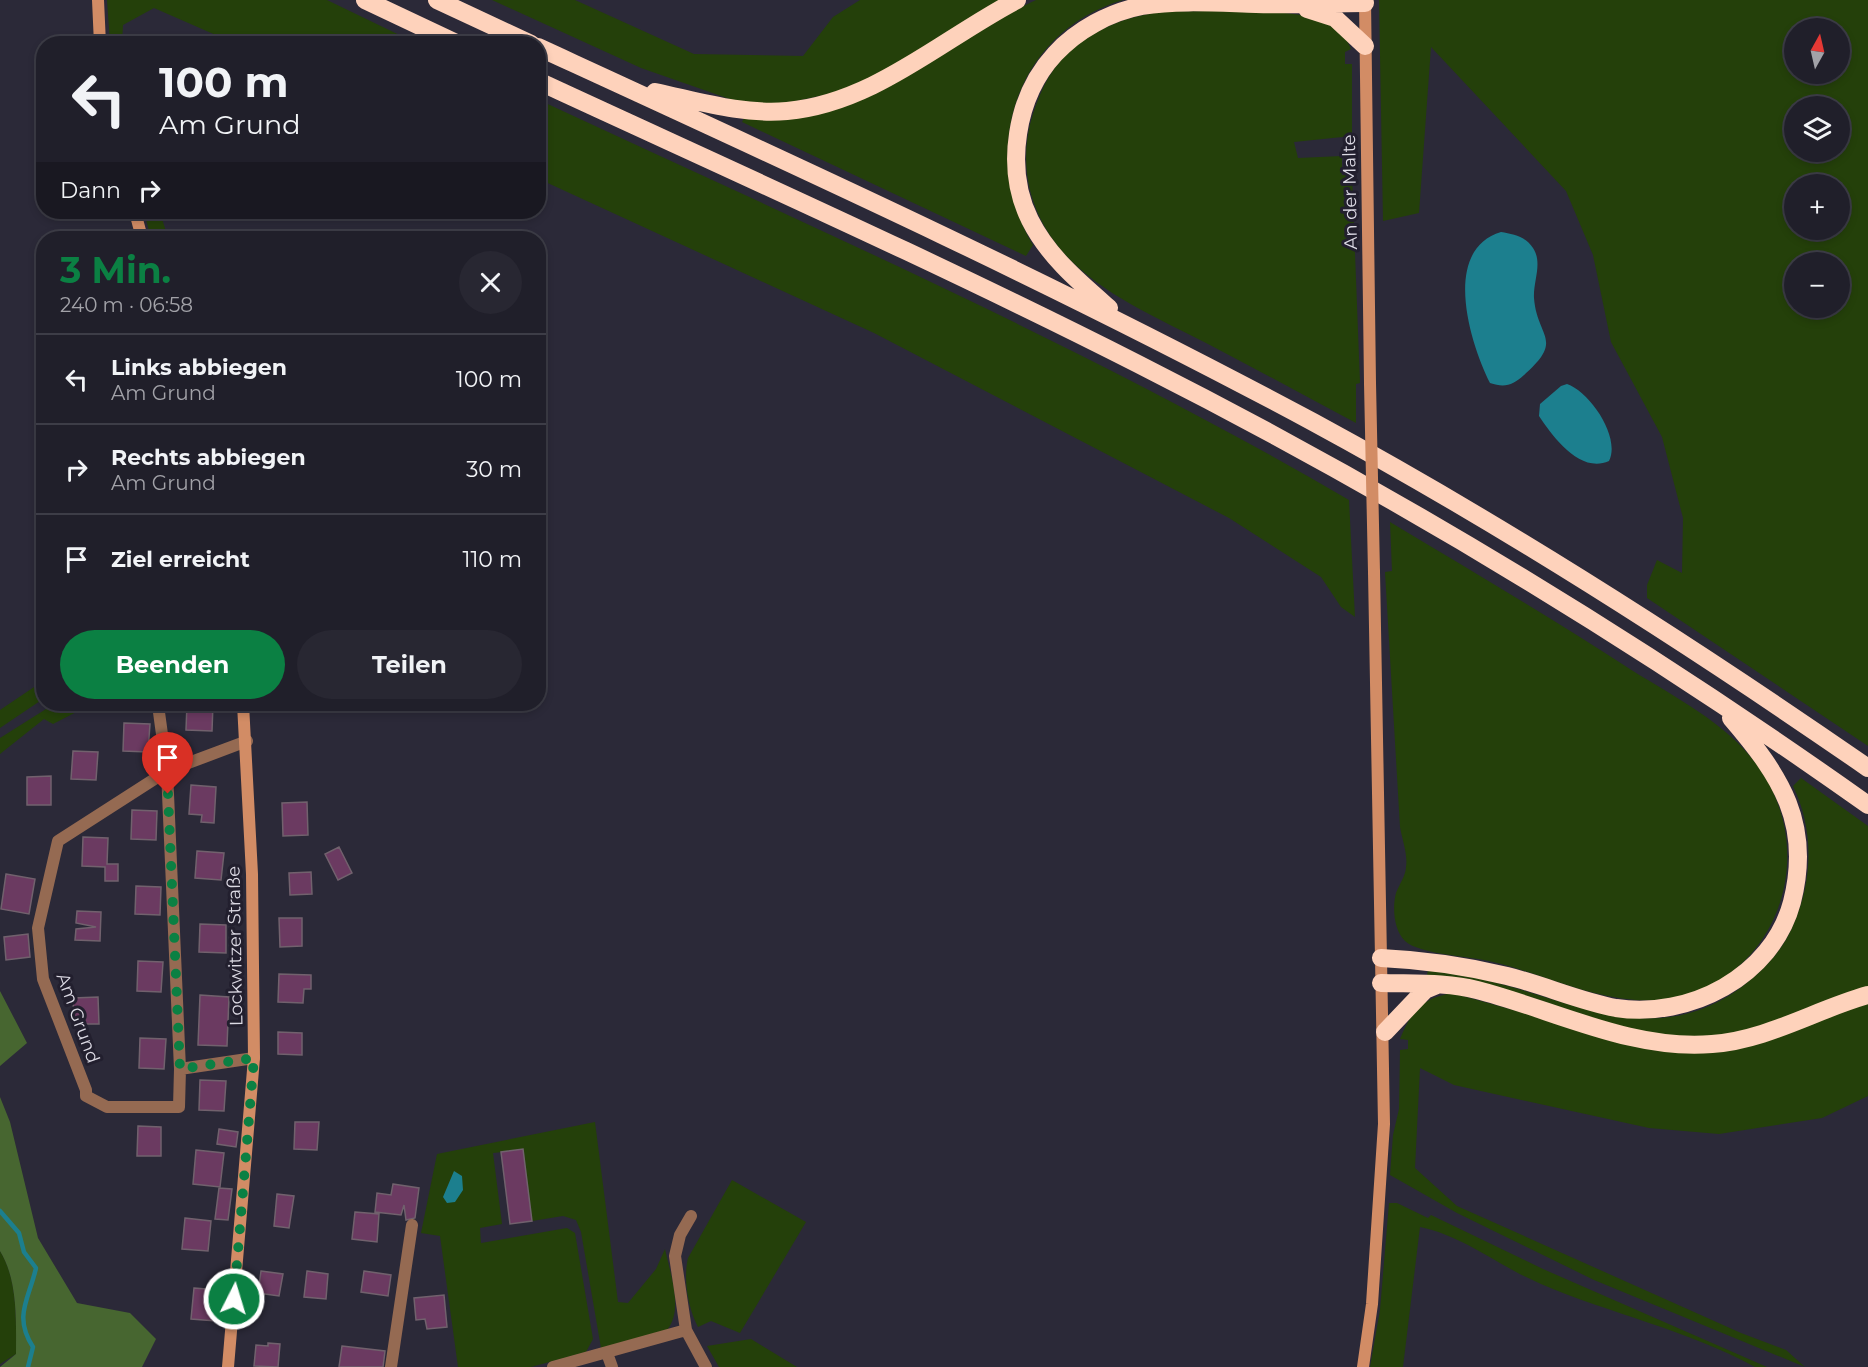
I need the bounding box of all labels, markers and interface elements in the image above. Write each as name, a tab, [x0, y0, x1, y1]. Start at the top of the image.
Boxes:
north arrow	[1784, 18, 1850, 84]
map controls	[1784, 18, 1850, 318]
text: 100 m	[159, 56, 288, 108]
icon: left	[60, 60, 138, 138]
button: layers	[1784, 96, 1850, 162]
text: Am Grund	[159, 108, 300, 141]
street label: An der Malte	[1338, 134, 1362, 250]
icon: right	[133, 174, 166, 207]
button: +	[1784, 174, 1850, 240]
text: Dann	[60, 177, 121, 204]
text: 3 Min.	[60, 248, 171, 292]
button: close	[459, 251, 522, 314]
button: −	[1784, 252, 1850, 318]
text: 240 m · 06:58	[60, 293, 193, 317]
text: Links abbiegen	[111, 354, 287, 381]
icon: left	[60, 363, 93, 396]
text: 100 m	[456, 366, 522, 393]
text: Am Grund	[111, 381, 216, 405]
text: Rechts abbiegen	[111, 444, 306, 471]
icon: right	[60, 453, 93, 486]
text: 30 m	[466, 456, 522, 483]
text: Am Grund	[111, 471, 216, 495]
icon: arrive	[60, 543, 93, 576]
text: Ziel erreicht	[111, 546, 250, 573]
text: 110 m	[462, 546, 522, 573]
button: Beenden	[60, 630, 285, 699]
button: Teilen	[297, 630, 522, 699]
pin	[142, 732, 193, 794]
icon: arrive	[151, 741, 184, 774]
street label: Lockwitzer Straße	[223, 866, 247, 1026]
street label: Am Grund	[52, 970, 104, 1066]
position arrow	[202, 1267, 266, 1331]

